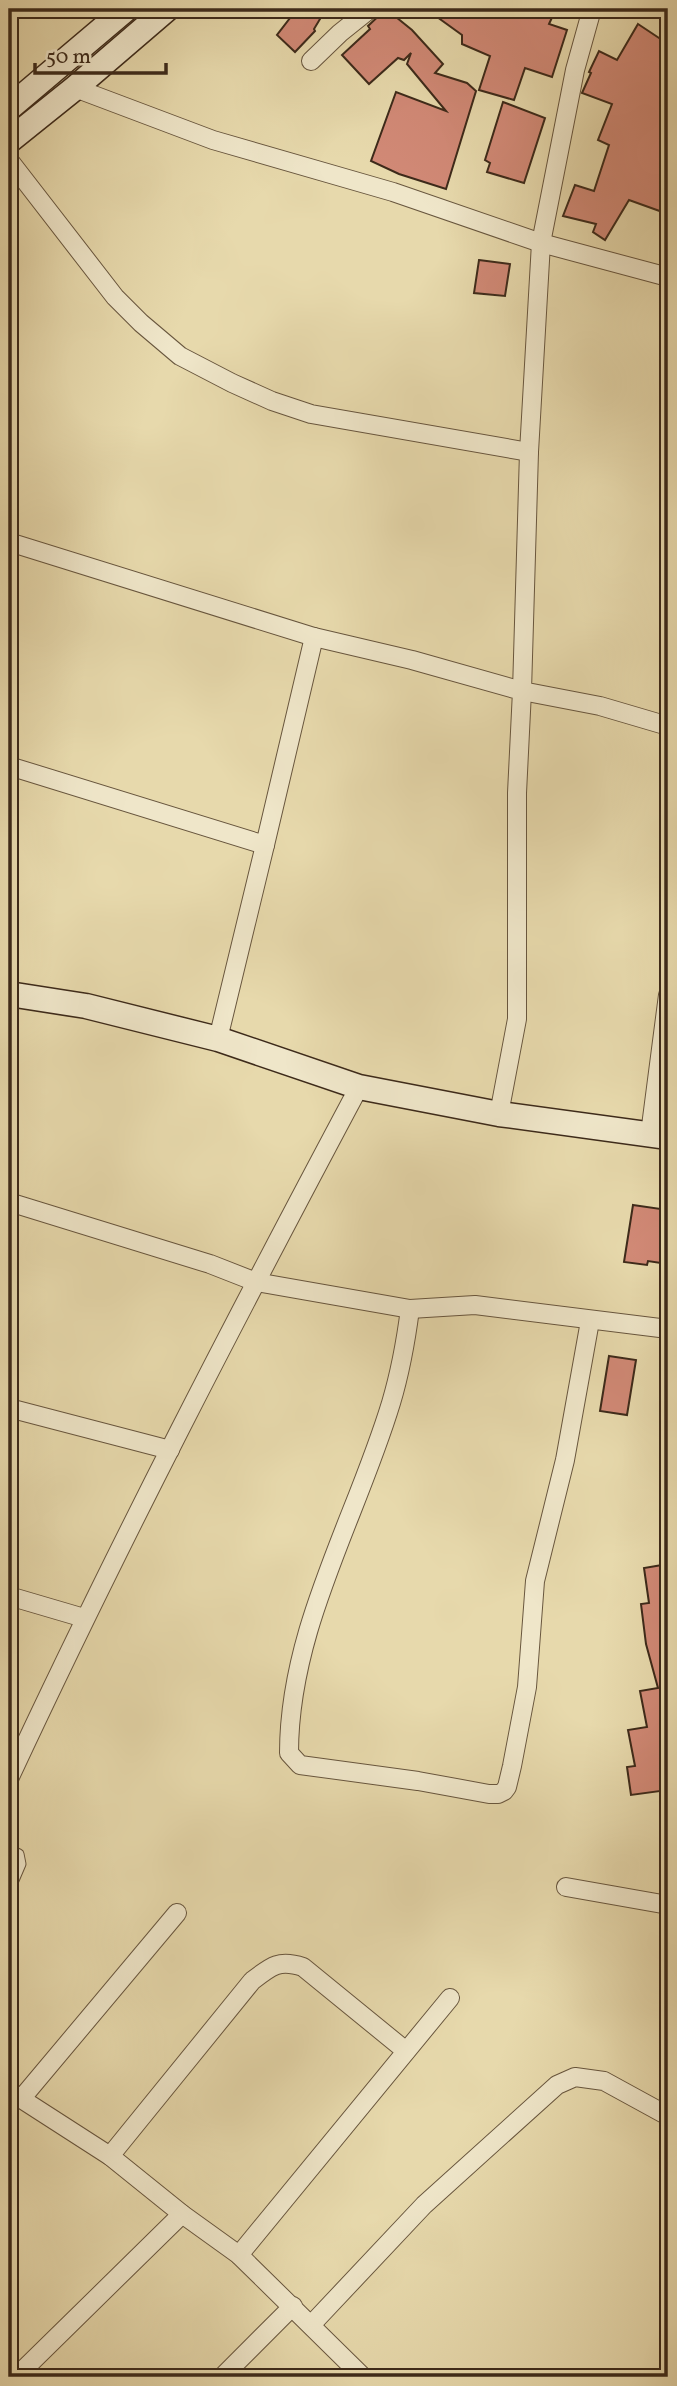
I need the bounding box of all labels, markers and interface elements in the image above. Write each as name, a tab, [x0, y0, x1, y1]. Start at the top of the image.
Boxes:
scale bar	[35, 32, 166, 76]
text: 50 m	[46, 43, 91, 72]

